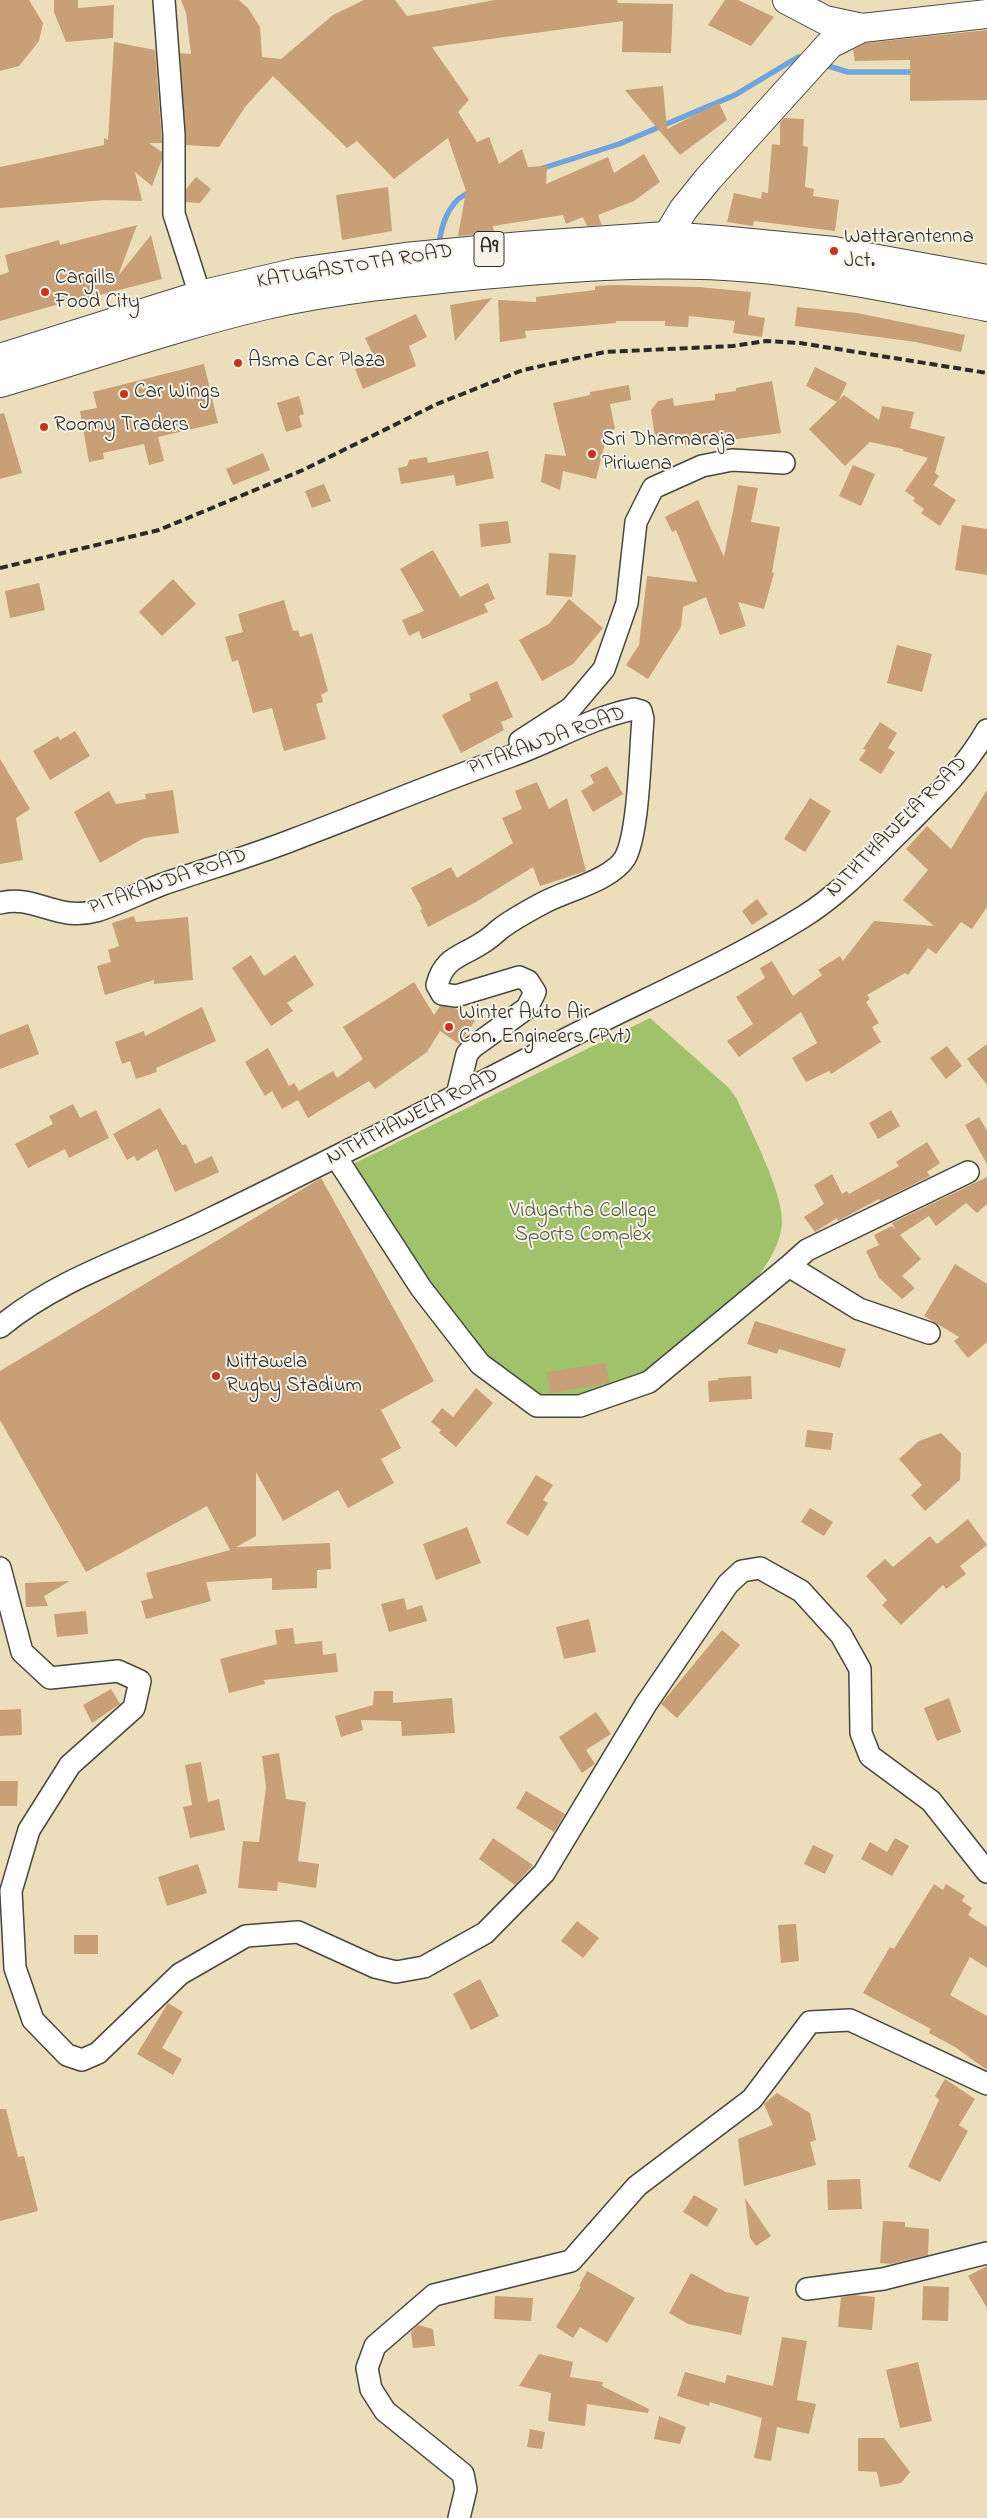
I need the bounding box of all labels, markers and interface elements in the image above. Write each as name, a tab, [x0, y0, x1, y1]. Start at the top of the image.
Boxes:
place label: Wattarantenna Jct.	[844, 226, 974, 276]
road number: A9	[474, 232, 504, 266]
street label: KATUGASTOTA ROAD	[255, 240, 455, 296]
marker: Wattarantenna Jct.	[828, 245, 840, 257]
place label: Cargills Food City	[55, 267, 140, 317]
marker: Cargills Food City	[39, 286, 51, 298]
place label: Asma Car Plaza	[248, 350, 385, 376]
marker: Asma Car Plaza	[232, 357, 244, 369]
place label: Car Wings	[134, 381, 220, 407]
marker: Car Wings	[118, 388, 130, 400]
place label: Roomy Traders	[54, 414, 189, 440]
marker: Roomy Traders	[38, 421, 50, 433]
place label: Sri Dharmaraja Piriwena	[602, 429, 735, 479]
marker: Sri Dharmaraja Piriwena	[586, 448, 598, 460]
street label: PITAKANDA ROAD	[465, 702, 629, 782]
street label: NITHTHAWELA ROAD	[822, 752, 974, 904]
street label: PITAKANDA ROAD	[86, 844, 250, 922]
place label: Winter Auto Air Con. Engineers (Pvt)	[459, 1002, 630, 1052]
marker: Winter Auto Air Con. Engineers (Pvt)	[443, 1021, 455, 1033]
street label: NITHTHAWELA ROAD	[323, 1064, 503, 1172]
park label: Vidyartha College Sports Complex	[510, 1200, 656, 1250]
place label: Nittawela Rugby Stadium	[226, 1351, 362, 1401]
marker: Nittawela Rugby Stadium	[210, 1370, 222, 1382]

